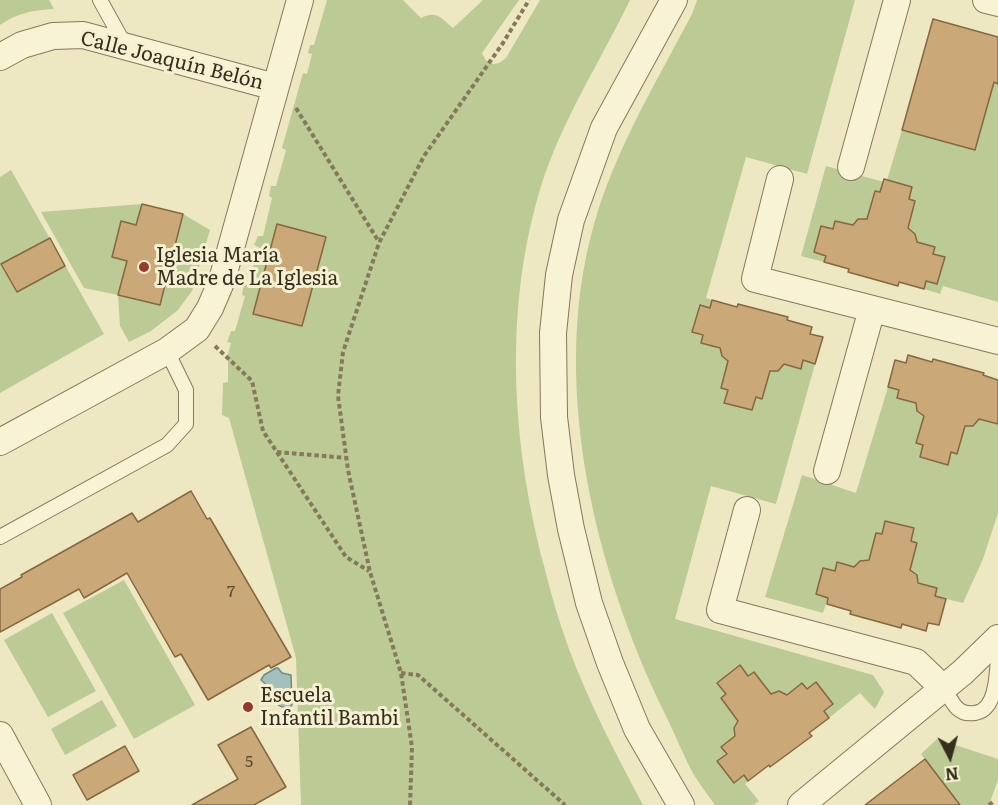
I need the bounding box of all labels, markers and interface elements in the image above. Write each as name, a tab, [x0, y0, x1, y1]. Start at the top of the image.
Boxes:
street label: Calle Joaquín Belón	[78, 27, 266, 95]
place label: Iglesia María Madre de La Iglesia	[156, 244, 338, 291]
marker: Iglesia María Madre de La Iglesia	[137, 260, 151, 274]
house number: 7	[227, 582, 235, 602]
place label: Escuela Infantil Bambi	[260, 684, 399, 731]
marker: Escuela Infantil Bambi	[241, 700, 255, 714]
north arrow	[920, 727, 980, 787]
house number: 5	[245, 752, 253, 772]
text: N	[944, 762, 960, 788]

